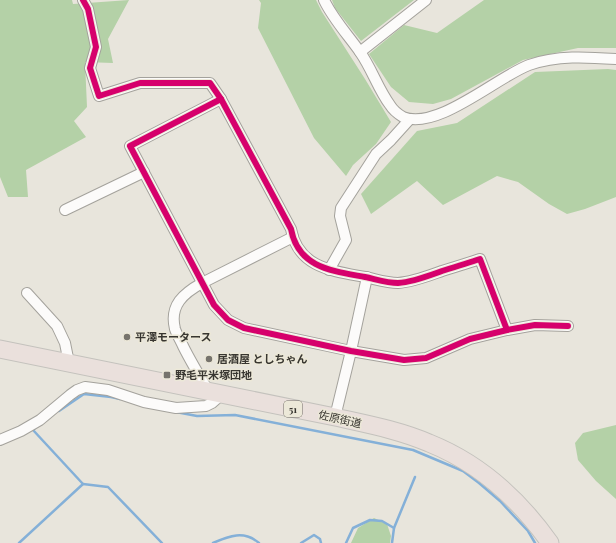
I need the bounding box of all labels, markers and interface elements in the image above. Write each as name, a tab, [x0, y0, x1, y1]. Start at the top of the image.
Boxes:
place label: 平澤モータース	[135, 329, 211, 344]
marker: 平澤モータース	[122, 332, 132, 342]
place label: 居酒屋 としちゃん	[217, 351, 308, 366]
marker: 居酒屋 としちゃん	[204, 354, 214, 364]
place label: 野毛平米塚団地	[175, 367, 252, 382]
marker: 野毛平米塚団地	[162, 370, 172, 380]
road number: 51	[284, 401, 302, 417]
street label: 佐原街道	[317, 406, 363, 431]

